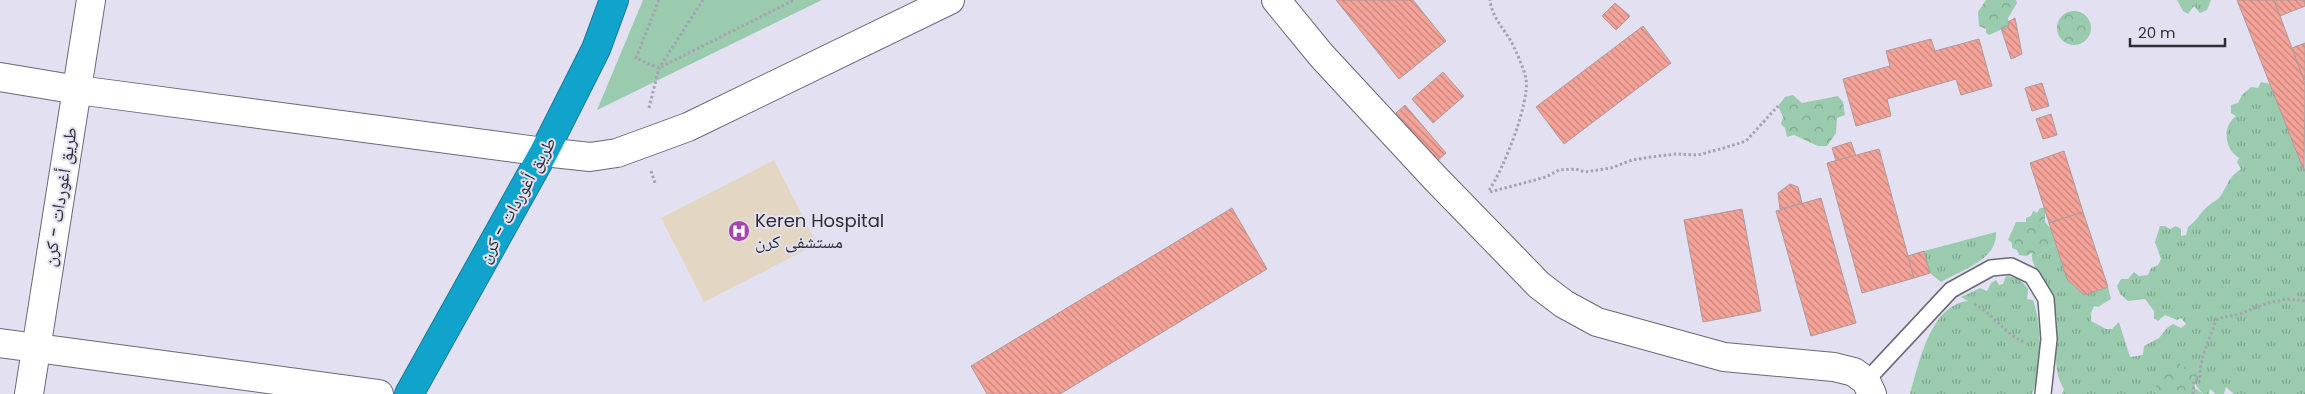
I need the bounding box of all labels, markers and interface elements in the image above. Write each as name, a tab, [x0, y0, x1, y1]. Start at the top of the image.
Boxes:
scale bar	[2130, 15, 2225, 47]
text: 20 m	[2138, 22, 2176, 43]
street label: طريق أغوردات - كرن	[36, 125, 83, 268]
street label: طريق أغوردات - كرن	[471, 132, 562, 267]
place label: Keren Hospital مستشفى كرن	[755, 208, 884, 254]
hospital icon: Keren Hospital مستشفى كرن	[727, 219, 751, 243]

